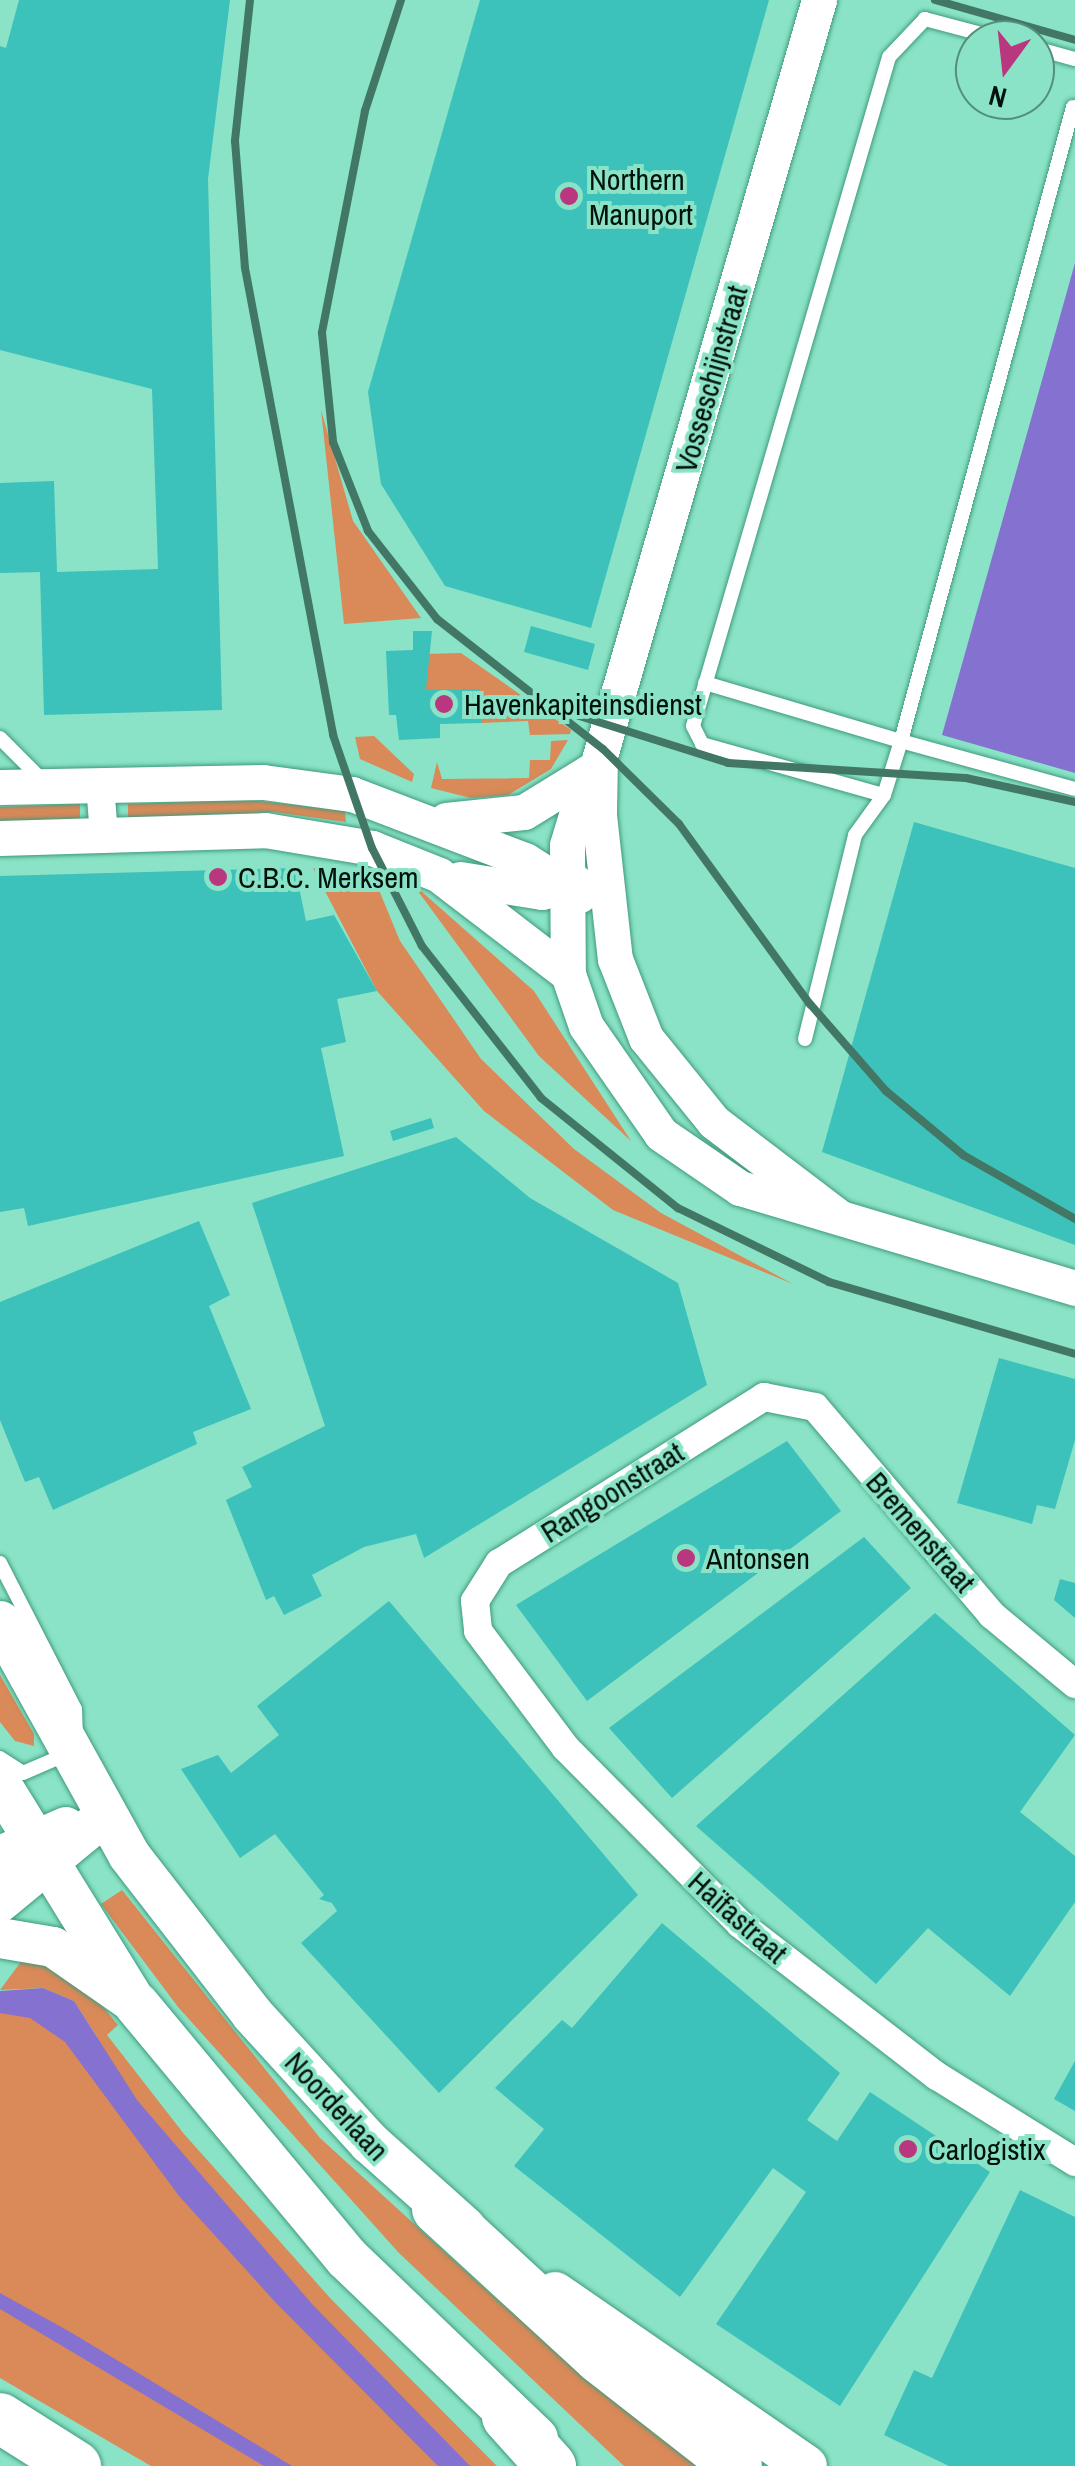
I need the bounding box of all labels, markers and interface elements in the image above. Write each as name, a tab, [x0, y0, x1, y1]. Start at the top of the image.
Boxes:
north arrow	[955, 20, 1055, 120]
text: N	[985, 77, 1011, 118]
place label: Northern Manuport	[589, 161, 693, 232]
marker: Northern Manuport	[558, 185, 580, 207]
street label: Vosseschijnstraat	[667, 281, 755, 477]
place label: Havenkapiteinsdienst	[464, 686, 702, 722]
marker: Havenkapiteinsdienst	[433, 693, 455, 715]
place label: C.B.C. Merksem	[238, 859, 418, 895]
marker: C.B.C. Merksem	[207, 866, 229, 888]
street label: Rangoonstraat	[534, 1434, 690, 1550]
street label: Bremenstraat	[859, 1464, 983, 1600]
place label: Antonsen	[706, 1540, 810, 1576]
marker: Antonsen	[675, 1547, 697, 1569]
street label: Haïfastraat	[681, 1863, 795, 1971]
street label: Noorderlaan	[278, 2044, 396, 2168]
place label: Carlogistix	[928, 2131, 1046, 2167]
marker: Carlogistix	[897, 2138, 919, 2160]

